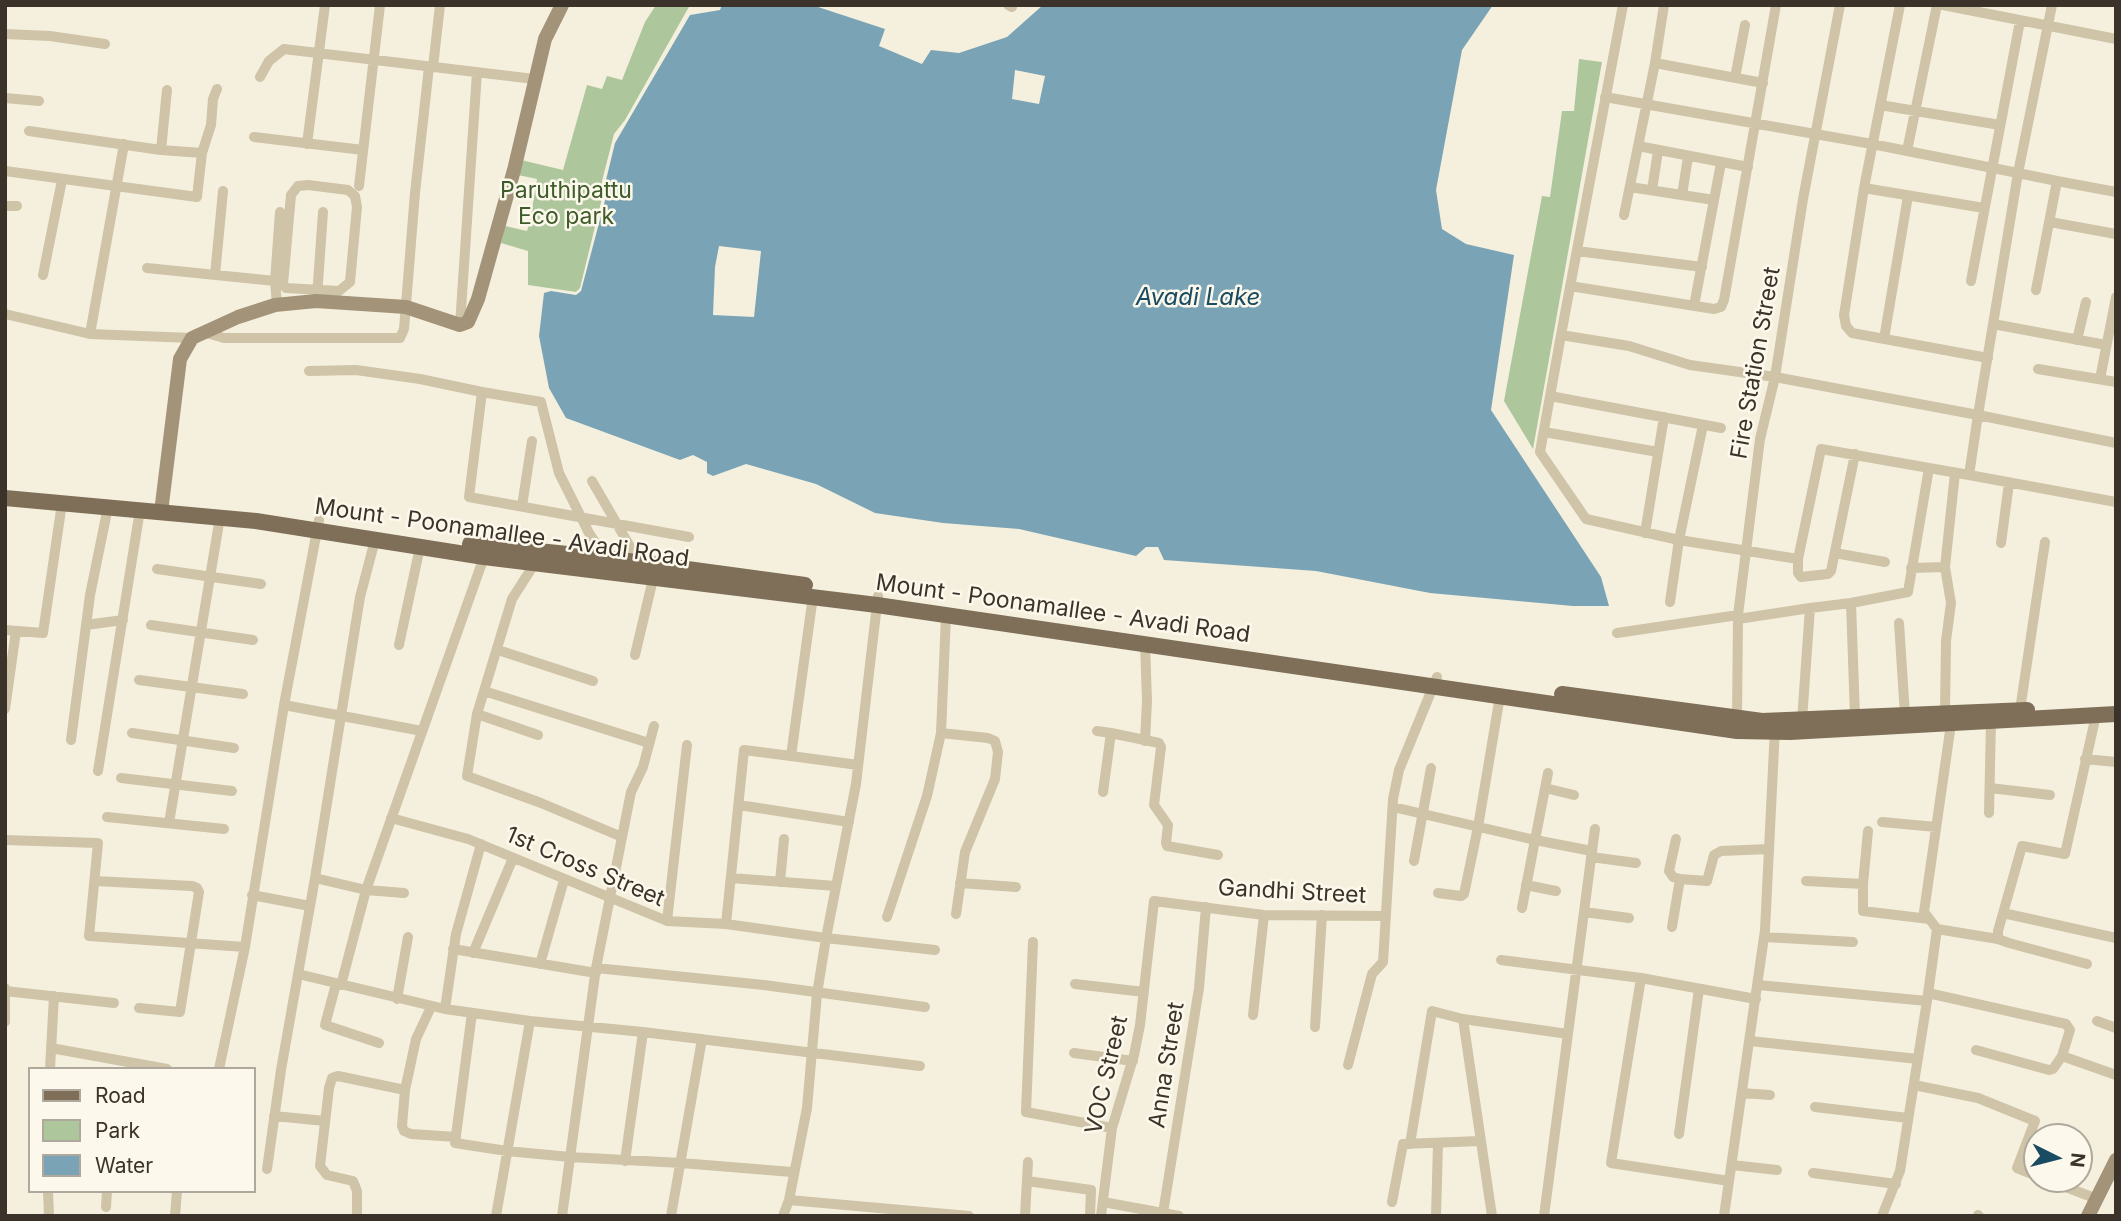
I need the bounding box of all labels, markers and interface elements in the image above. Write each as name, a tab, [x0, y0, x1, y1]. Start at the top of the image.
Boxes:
park label: Paruthipattu Eco park	[500, 177, 632, 231]
street label: Fire Station Street	[1726, 265, 1786, 461]
water label: Avadi Lake	[1136, 284, 1260, 312]
street label: Mount - Poonamallee - Avadi Road	[313, 493, 691, 573]
street label: Mount - Poonamallee - Avadi Road	[874, 569, 1252, 649]
street label: 1st Cross Street	[501, 821, 669, 913]
street label: Gandhi Street	[1217, 874, 1367, 910]
street label: Anna Street	[1143, 1000, 1191, 1130]
street label: VOC Street	[1080, 1013, 1134, 1137]
legend	[28, 1067, 256, 1193]
text: Road	[95, 1083, 146, 1108]
text: Park	[95, 1118, 140, 1143]
north arrow	[2023, 1123, 2093, 1193]
text: N	[2065, 1152, 2090, 1168]
text: Water	[95, 1153, 153, 1178]

